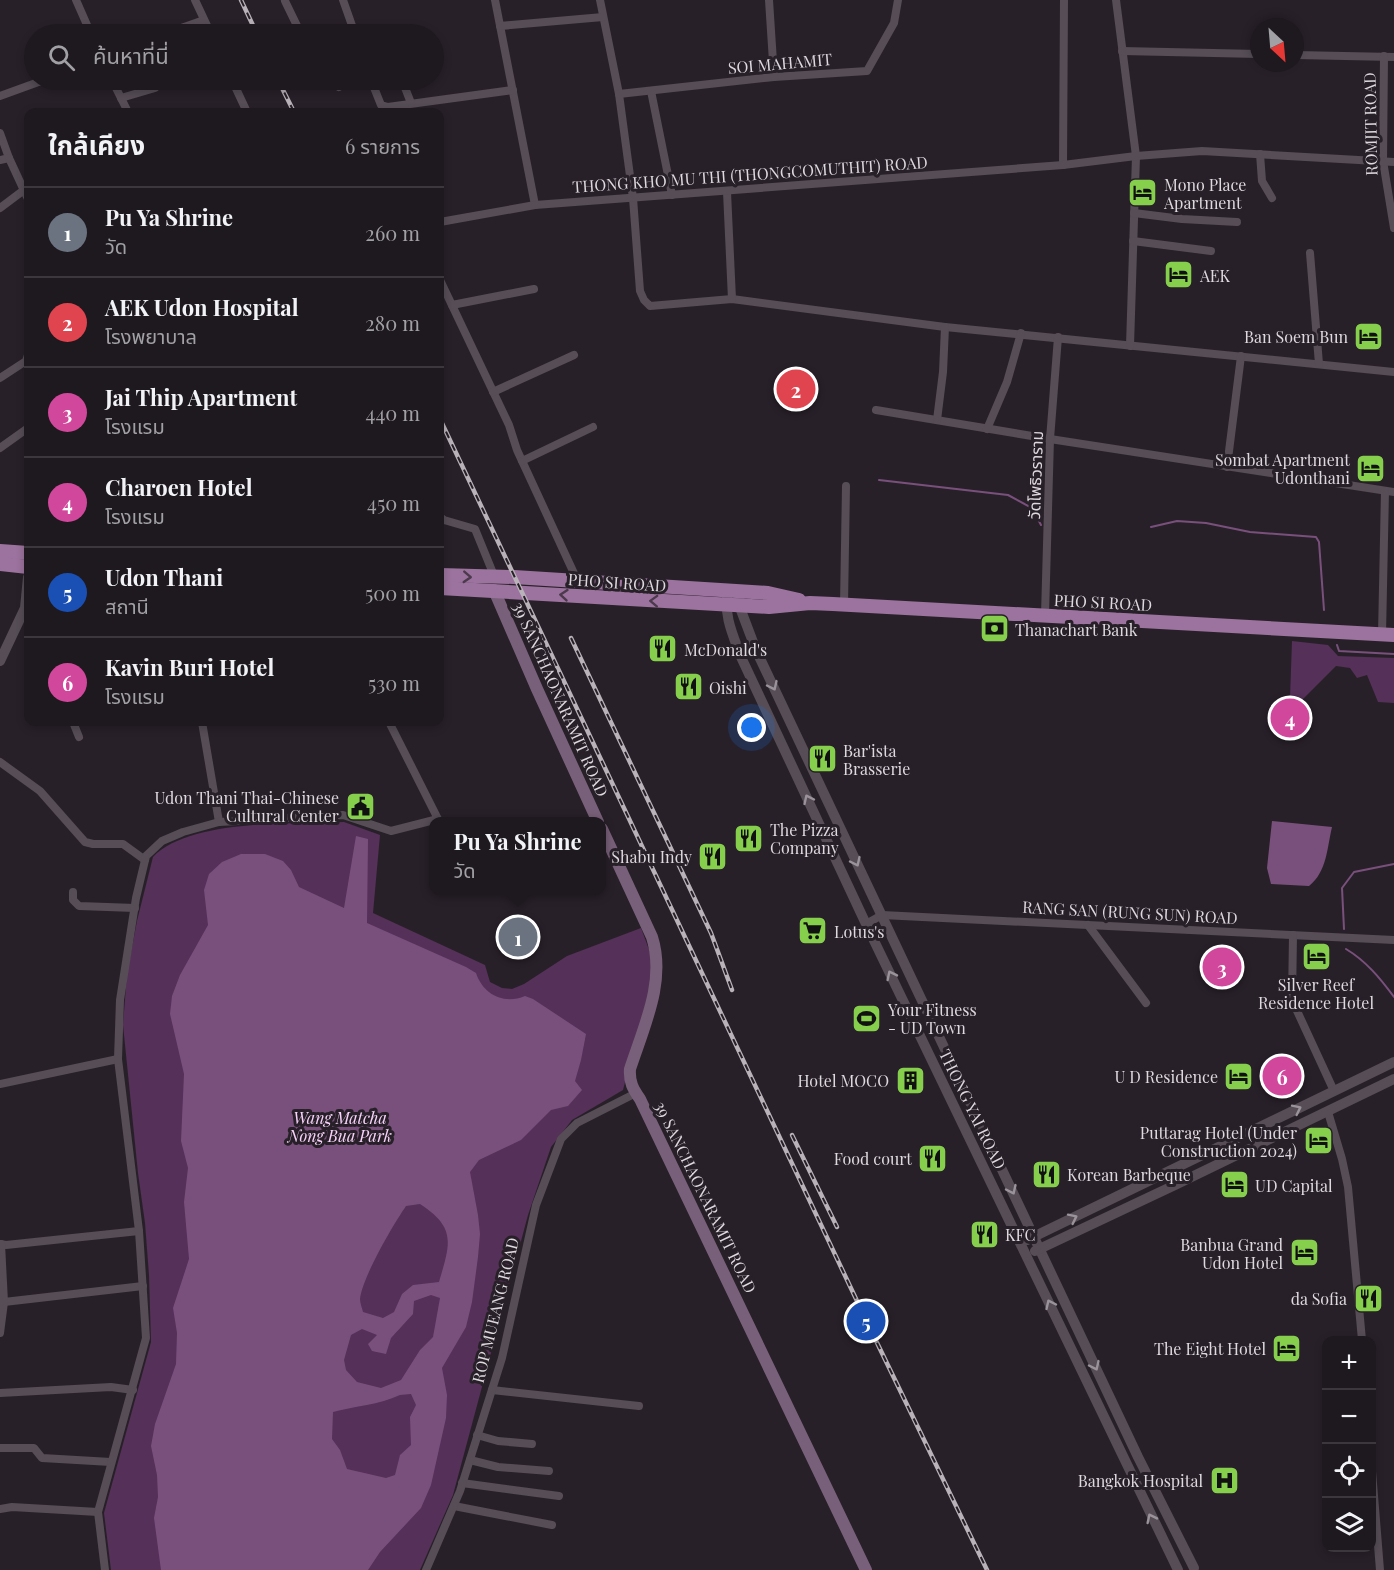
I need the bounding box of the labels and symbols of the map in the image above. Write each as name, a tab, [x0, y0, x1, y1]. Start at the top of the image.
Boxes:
north arrow	[1250, 18, 1304, 72]
street label: SOI MAHAMIT	[727, 48, 833, 78]
street label: ROMJIT ROAD	[1359, 72, 1381, 176]
street label: THONG KHO MU THI (THONGCOMUTHIT) ROAD	[572, 151, 928, 197]
place label: Mono Place Apartment	[1163, 174, 1246, 213]
hotel icon: Mono Place Apartment	[1127, 177, 1159, 209]
hotel icon: AEK	[1163, 259, 1195, 291]
place label: AEK	[1199, 265, 1231, 286]
hotel icon: Ban Soem Bun	[1353, 320, 1385, 352]
place label: Ban Soem Bun	[1244, 326, 1348, 347]
pin: 2	[776, 366, 816, 412]
street label: วัดโพธิวราราม	[1023, 430, 1047, 520]
place label: Sombat Apartment Udonthani	[1215, 449, 1350, 488]
hotel icon: Sombat Apartment Udonthani	[1355, 452, 1387, 484]
street label: PHO SI ROAD	[567, 568, 667, 596]
one-way arrow	[463, 570, 472, 583]
one-way arrow	[559, 589, 568, 602]
street label: PHO SI ROAD	[1053, 589, 1153, 615]
one-way arrow	[649, 595, 658, 607]
street label: 39 SANCHAONARAMIT ROAD	[509, 598, 613, 800]
bank icon: Thanachart Bank	[978, 613, 1010, 645]
place label: Thanachart Bank	[1015, 619, 1138, 640]
restaurant icon: McDonald's	[647, 633, 679, 665]
place label: McDonald's	[684, 639, 767, 660]
restaurant icon: Oishi	[672, 671, 704, 703]
place label: Oishi	[709, 677, 747, 698]
one-way arrow	[765, 679, 777, 690]
pin: 4	[1270, 696, 1310, 740]
your location	[737, 713, 766, 742]
place label: Bar'ista Brasserie	[843, 740, 910, 779]
restaurant icon: Bar'ista Brasserie	[806, 743, 838, 775]
place label: Udon Thani Thai-Chinese Cultural Center	[155, 787, 339, 826]
public building icon: Udon Thani Thai-Chinese Cultural Center	[344, 790, 376, 822]
one-way arrow	[803, 794, 815, 805]
place label: The Pizza Company	[770, 819, 839, 858]
restaurant icon: The Pizza Company	[733, 822, 765, 854]
restaurant icon: Shabu Indy	[697, 840, 729, 872]
place label: Shabu Indy	[611, 846, 692, 867]
one-way arrow	[849, 855, 861, 866]
street label: RANG SAN (RUNG SUN) ROAD	[1022, 896, 1238, 928]
pin: 1	[498, 914, 538, 960]
supermarket icon: Lotus's	[797, 915, 829, 947]
place label: Lotus's	[834, 921, 884, 942]
hotel icon: Silver Reef Residence Hotel	[1300, 940, 1332, 972]
pin: 3	[1202, 944, 1242, 990]
one-way arrow	[887, 970, 899, 981]
place label: Silver Reef Residence Hotel	[1258, 974, 1374, 1013]
place label: Your Fitness - UD Town	[887, 999, 977, 1038]
sports icon: Your Fitness - UD Town	[851, 1002, 883, 1034]
street label: THONG YAI ROAD	[935, 1046, 1011, 1172]
pin: 6	[1262, 1054, 1302, 1098]
hotel icon: U D Residence	[1223, 1060, 1255, 1092]
building icon: Hotel MOCO	[894, 1064, 926, 1096]
place label: U D Residence	[1114, 1066, 1218, 1087]
place label: Hotel MOCO	[798, 1070, 889, 1091]
street label: 39 SANCHAONARAMIT ROAD	[650, 1098, 762, 1296]
one-way arrow	[1291, 1105, 1302, 1116]
park label: Wang Matcha Nong Bua Park	[286, 1107, 392, 1146]
place label: Puttarag Hotel (Under Construction 2024)	[1140, 1122, 1297, 1161]
hotel icon: Puttarag Hotel (Under Construction 2024)	[1302, 1125, 1334, 1157]
restaurant icon: Food court	[917, 1142, 949, 1174]
place label: Food court	[834, 1148, 912, 1169]
restaurant icon: Korean Barbeque	[1030, 1158, 1062, 1190]
place label: Korean Barbeque	[1067, 1164, 1191, 1185]
hotel icon: UD Capital	[1218, 1169, 1250, 1201]
place label: UD Capital	[1255, 1175, 1333, 1196]
one-way arrow	[1005, 1183, 1017, 1194]
one-way arrow	[1067, 1213, 1078, 1225]
restaurant icon: KFC	[968, 1218, 1000, 1250]
place label: KFC	[1005, 1224, 1035, 1245]
place label: Banbua Grand Udon Hotel	[1180, 1234, 1283, 1273]
street label: ROP MUEANG ROAD	[467, 1235, 523, 1385]
hotel icon: Banbua Grand Udon Hotel	[1288, 1237, 1320, 1269]
restaurant icon: da Sofia	[1352, 1282, 1384, 1314]
place label: da Sofia	[1291, 1288, 1347, 1309]
pin: 5	[846, 1298, 886, 1344]
one-way arrow	[1045, 1299, 1057, 1310]
hotel icon: The Eight Hotel	[1271, 1332, 1303, 1364]
place label: The Eight Hotel	[1154, 1338, 1266, 1359]
one-way arrow	[1087, 1360, 1099, 1371]
hospital icon: Bangkok Hospital	[1208, 1464, 1240, 1496]
place label: Bangkok Hospital	[1078, 1470, 1203, 1491]
one-way arrow	[1147, 1513, 1159, 1524]

